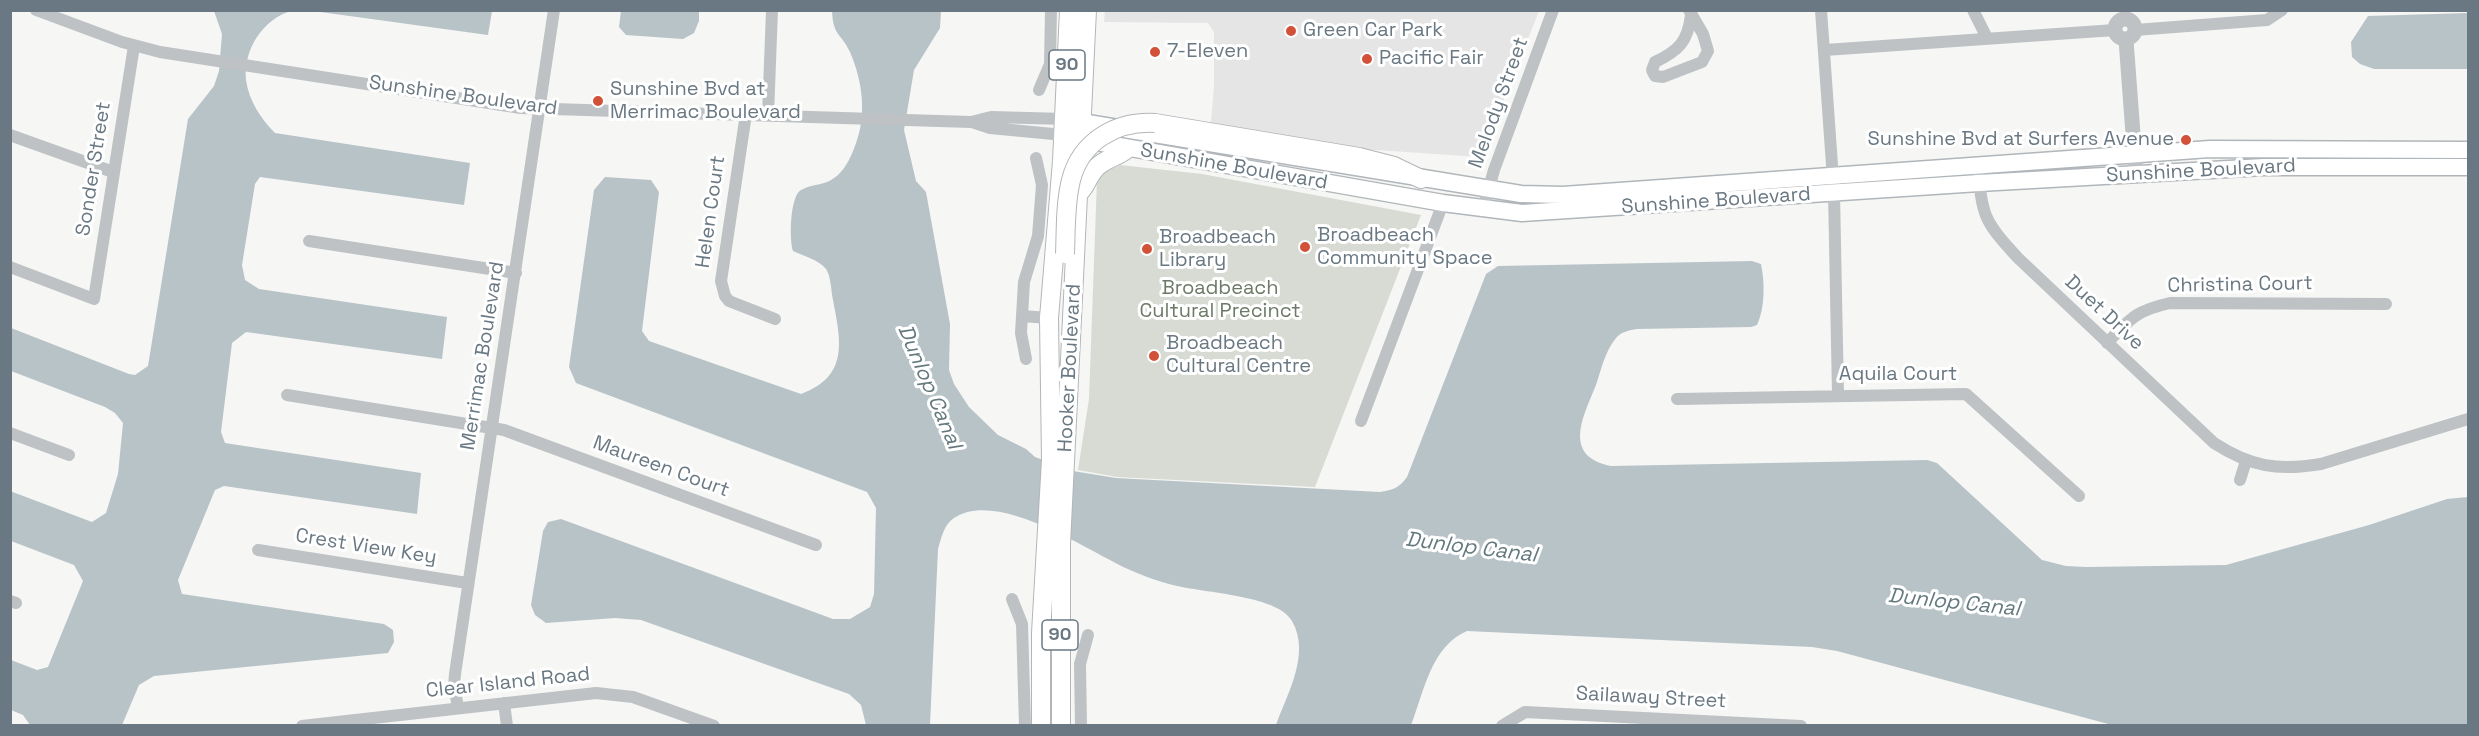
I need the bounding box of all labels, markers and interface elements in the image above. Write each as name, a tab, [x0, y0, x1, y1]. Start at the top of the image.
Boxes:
place label: Green Car Park	[1303, 19, 1443, 43]
marker: Green Car Park	[1284, 24, 1298, 38]
street label: Melody Street	[1464, 34, 1534, 172]
place label: 7-Eleven	[1167, 40, 1248, 64]
marker: 7-Eleven	[1148, 45, 1162, 59]
place label: Pacific Fair	[1379, 47, 1484, 71]
road number: 90	[1049, 50, 1085, 80]
marker: Pacific Fair	[1360, 52, 1374, 66]
street label: Sunshine Boulevard	[367, 71, 559, 121]
place label: Sunshine Bvd at Merrimac Boulevard	[610, 78, 801, 125]
marker: Sunshine Bvd at Merrimac Boulevard	[591, 94, 605, 108]
street label: Sonder Street	[72, 100, 116, 238]
place label: Sunshine Bvd at Surfers Avenue	[1868, 128, 2174, 152]
marker: Sunshine Bvd at Surfers Avenue	[2179, 133, 2193, 147]
street label: Sunshine Boulevard	[1138, 139, 1330, 195]
street label: Helen Court	[691, 154, 731, 270]
street label: Sunshine Boulevard	[2106, 154, 2296, 188]
street label: Sunshine Boulevard	[1620, 182, 1812, 220]
place label: Broadbeach Community Space	[1317, 224, 1493, 271]
place label: Broadbeach Library	[1159, 226, 1276, 273]
marker: Broadbeach Community Space	[1298, 240, 1312, 254]
marker: Broadbeach Library	[1140, 242, 1154, 256]
street label: Merrimac Boulevard	[456, 260, 510, 452]
street label: Duet Drive	[2060, 270, 2148, 356]
street label: Christina Court	[2167, 272, 2313, 298]
park label: Broadbeach Cultural Precinct	[1139, 277, 1301, 324]
street label: Hooker Boulevard	[1054, 283, 1086, 453]
water label: Dunlop Canal	[892, 321, 966, 453]
place label: Broadbeach Cultural Centre	[1166, 332, 1311, 379]
marker: Broadbeach Cultural Centre	[1147, 349, 1161, 363]
street label: Aquila Court	[1839, 363, 1957, 387]
street label: Maureen Court	[590, 431, 732, 503]
street label: Crest View Key	[294, 524, 438, 570]
water label: Dunlop Canal	[1404, 527, 1538, 569]
water label: Dunlop Canal	[1887, 584, 2021, 622]
road number: 90	[1042, 620, 1078, 650]
street label: Clear Island Road	[425, 662, 591, 704]
street label: Sailaway Street	[1575, 682, 1727, 714]

